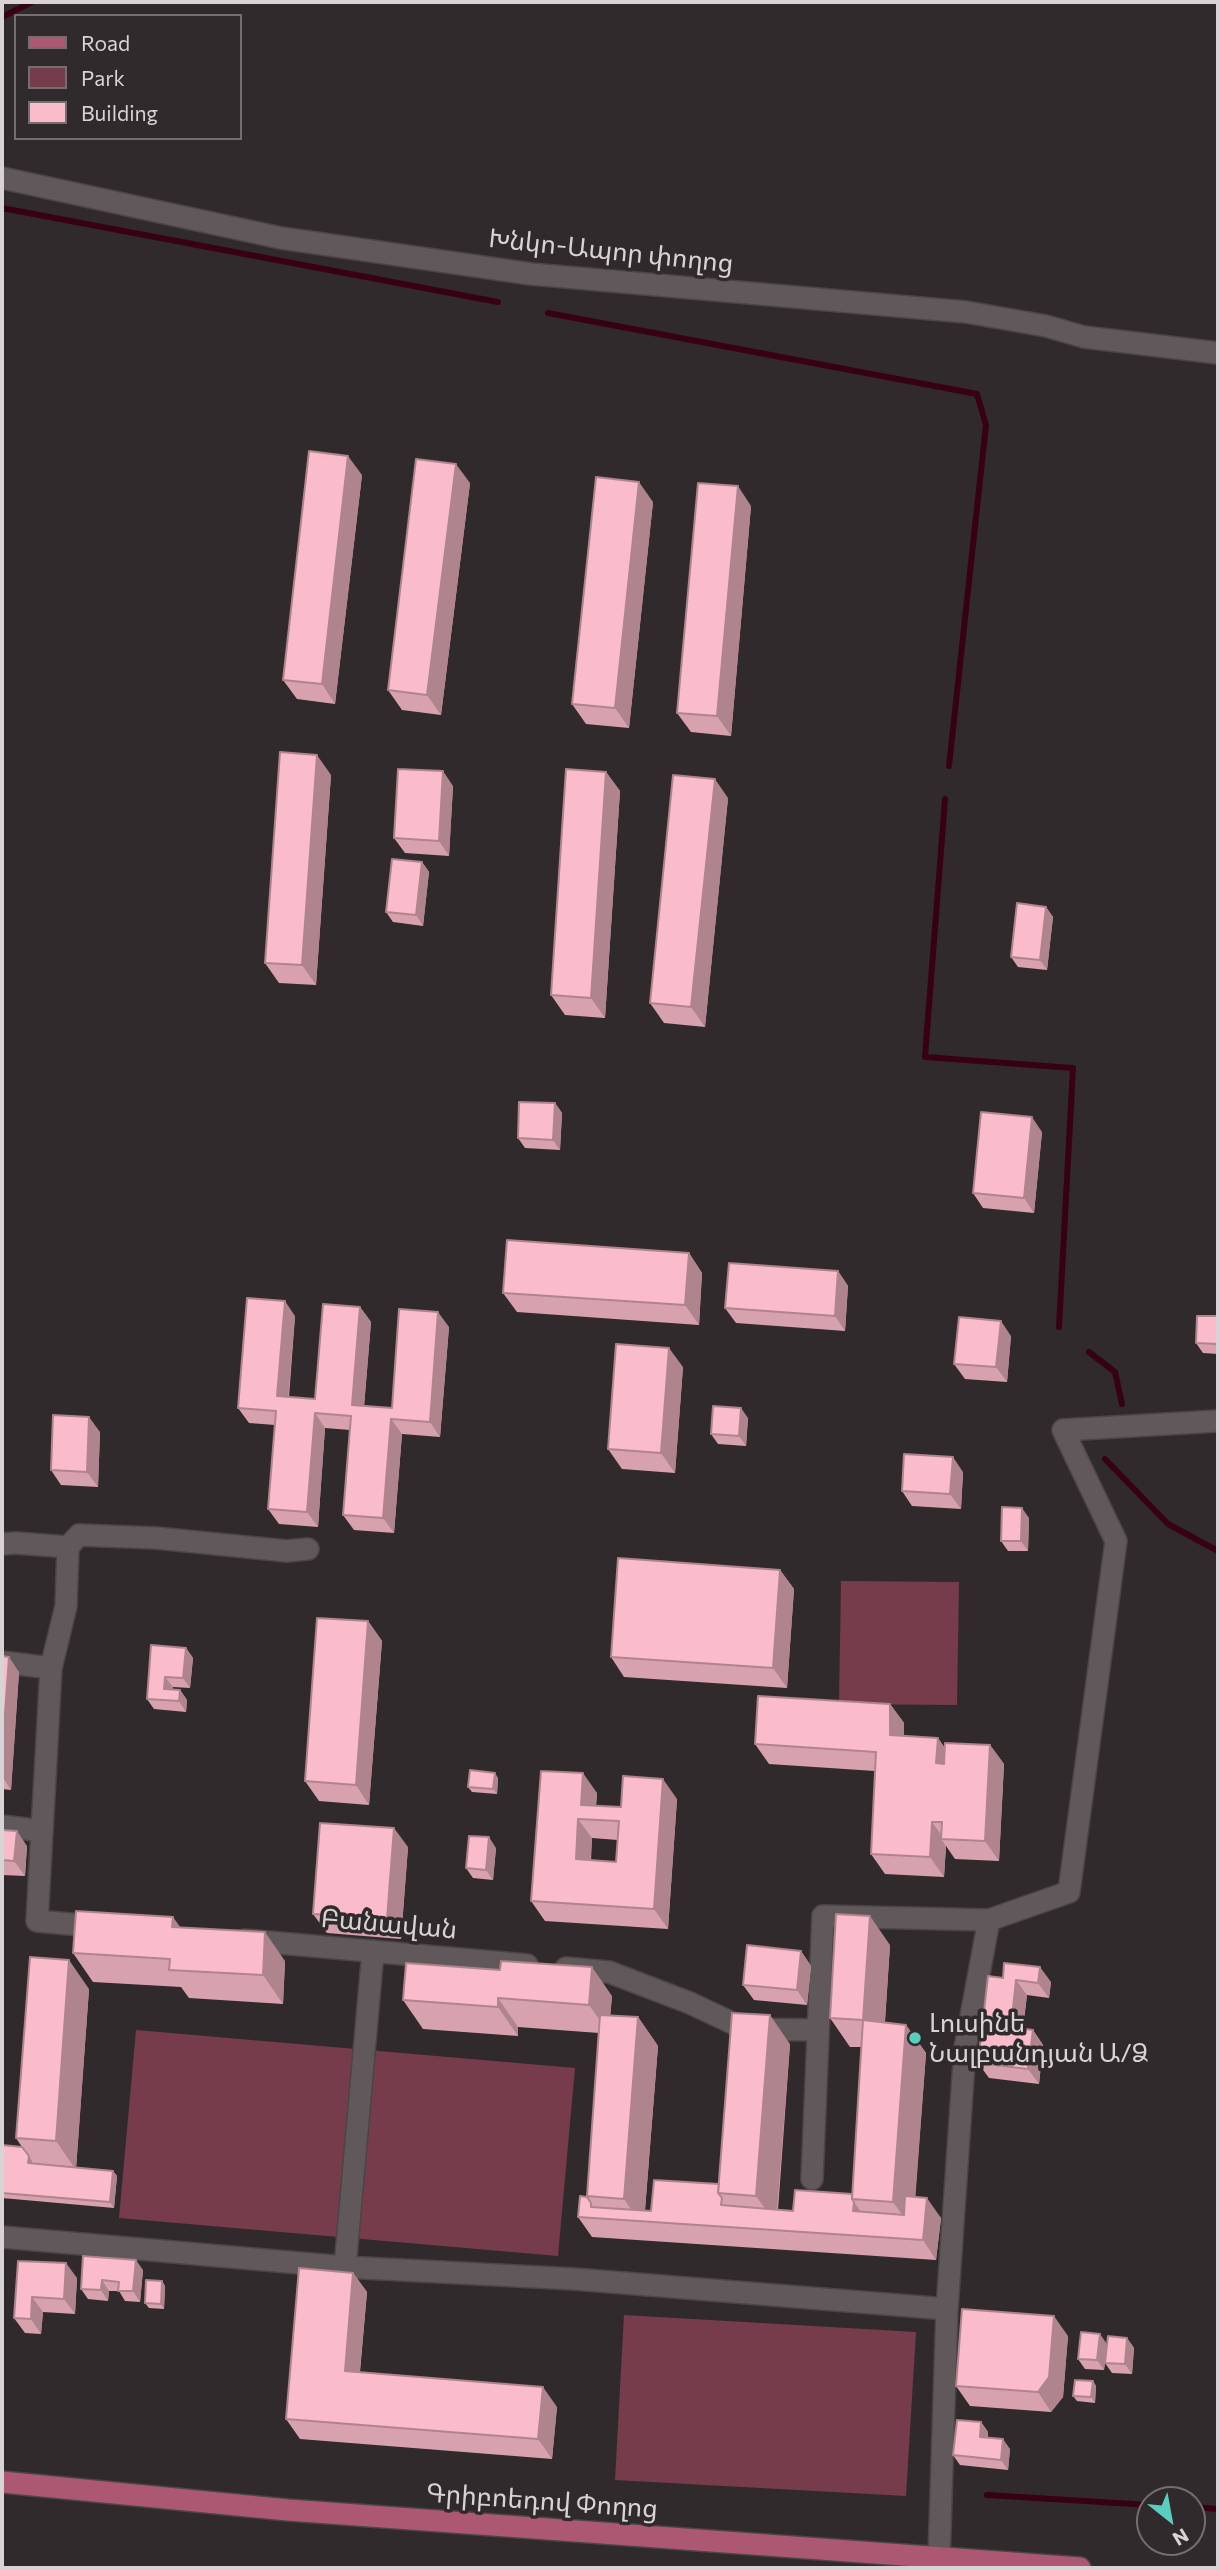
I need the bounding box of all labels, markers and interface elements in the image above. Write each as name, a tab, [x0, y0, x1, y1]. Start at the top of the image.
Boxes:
legend	[14, 14, 242, 140]
text: Road	[81, 30, 130, 55]
text: Park	[81, 65, 125, 90]
text: Building	[81, 100, 158, 125]
street label: Խնկո-Ապոր փողոց	[487, 223, 735, 279]
street label: Բանավան	[320, 1903, 458, 1945]
place label: Լուսինե Նալբանդյան Ա/Ձ	[929, 2007, 1149, 2068]
marker: Լուսինե Նալբանդյան Ա/Ձ	[907, 2030, 923, 2046]
street label: Գրիբոեդով Փողոց	[425, 2477, 659, 2525]
north arrow	[1136, 2486, 1206, 2556]
text: N	[1169, 2524, 1193, 2551]

